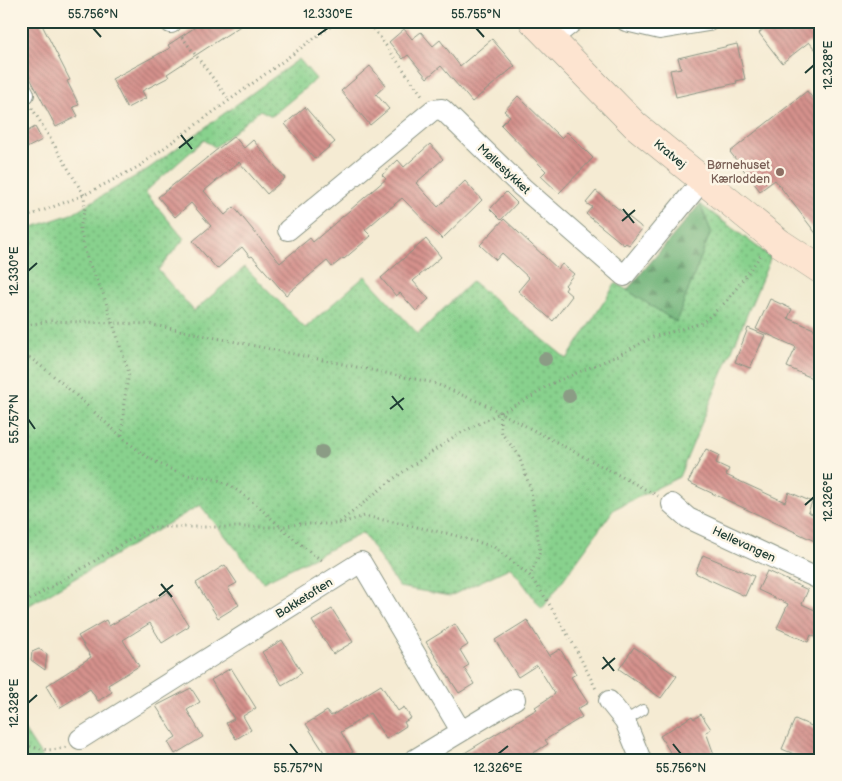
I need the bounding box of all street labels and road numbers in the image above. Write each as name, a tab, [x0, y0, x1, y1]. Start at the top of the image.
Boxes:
street label: Kratvej	[650, 136, 689, 172]
street label: Møllestykket	[474, 141, 533, 198]
street label: Hellevangen	[710, 523, 778, 566]
street label: Bakketoften	[273, 575, 336, 622]

